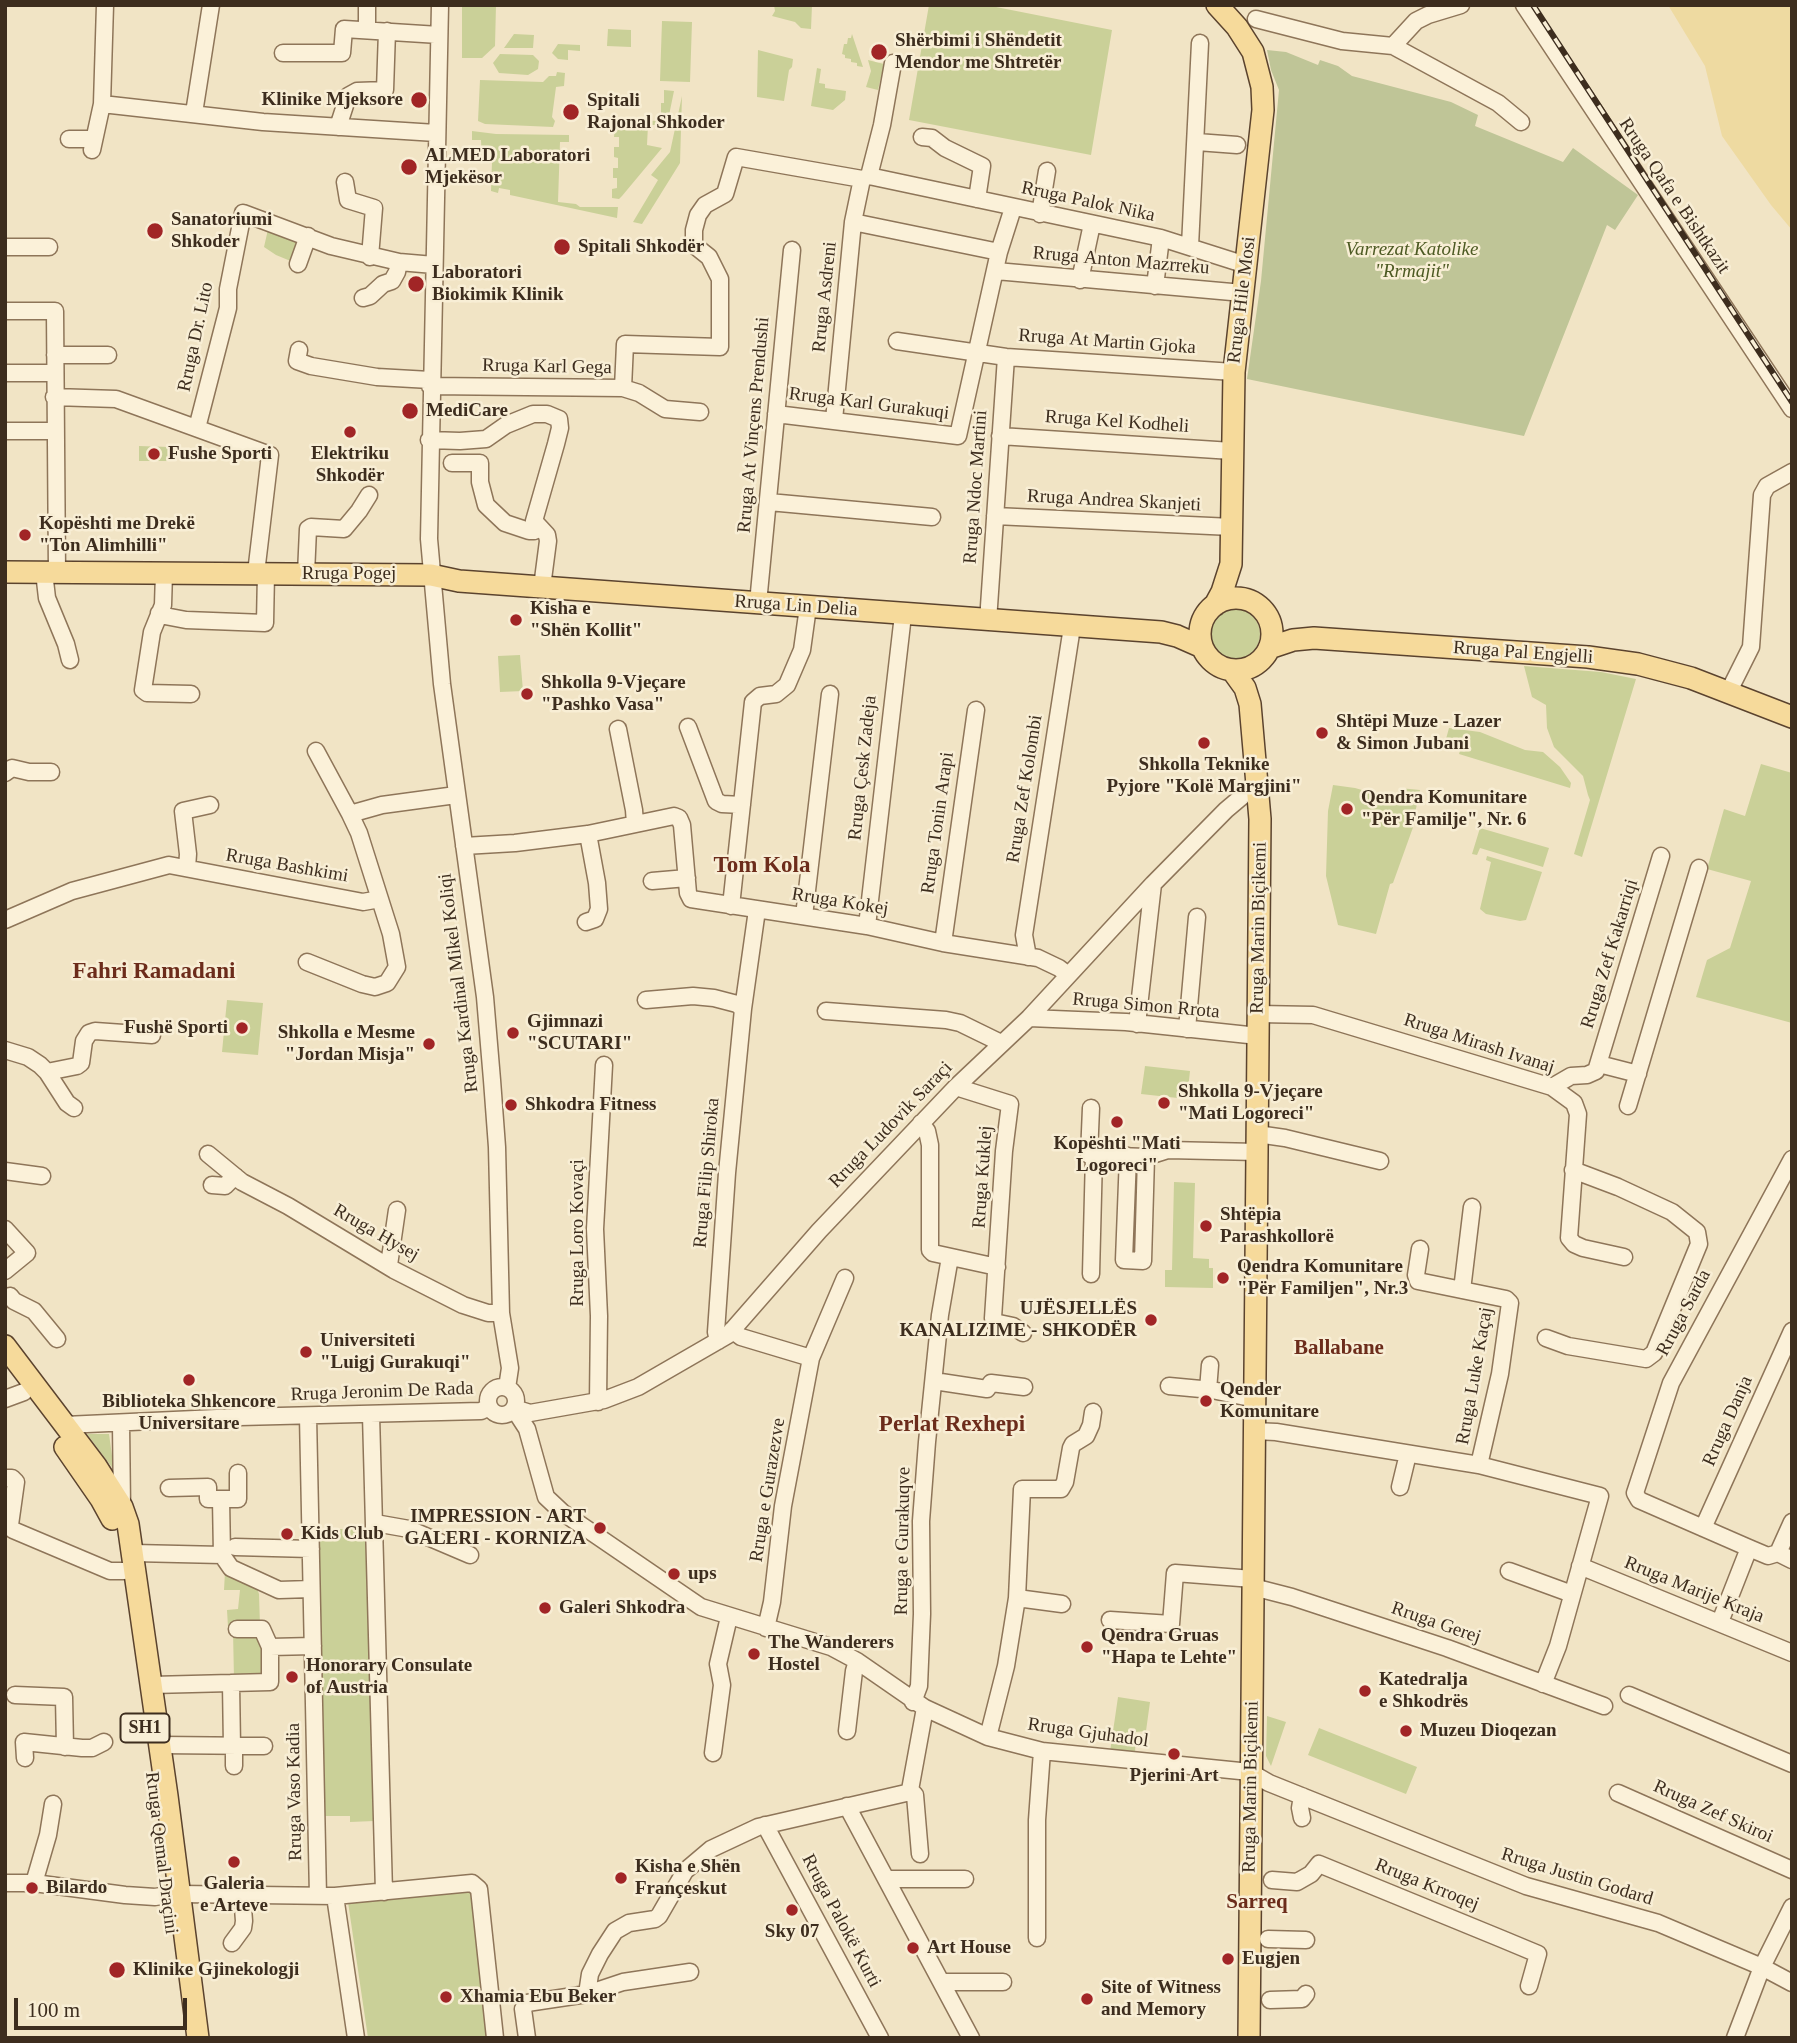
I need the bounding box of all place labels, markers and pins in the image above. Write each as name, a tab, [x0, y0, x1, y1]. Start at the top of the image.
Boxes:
place label: Shërbimi i Shëndetit Mendor me Shtretër	[895, 30, 1062, 74]
marker: Shërbimi i Shëndetit Mendor me Shtretër	[869, 42, 889, 62]
place label: Klinike Mjeksore	[261, 89, 403, 111]
marker: Klinike Mjeksore	[409, 90, 429, 110]
place label: Spitali Rajonal Shkoder	[587, 90, 725, 134]
marker: Spitali Rajonal Shkoder	[561, 102, 581, 122]
place label: ALMED Laboratori Mjekësor	[425, 145, 590, 189]
marker: ALMED Laboratori Mjekësor	[399, 157, 419, 177]
place label: Sanatoriumi Shkoder	[171, 209, 272, 253]
marker: Sanatoriumi Shkoder	[145, 221, 165, 241]
place label: Spitali Shkodër	[578, 236, 704, 258]
marker: Spitali Shkodër	[552, 237, 572, 257]
place label: Laboratori Biokimik Klinik	[432, 262, 563, 306]
marker: Laboratori Biokimik Klinik	[406, 274, 426, 294]
place label: MediCare	[426, 400, 508, 422]
marker: MediCare	[400, 401, 420, 421]
marker: Elektriku Shkodër	[342, 424, 358, 440]
place label: Fushe Sporti	[168, 443, 272, 465]
place label: Elektriku Shkodër	[311, 443, 389, 487]
marker: Fushe Sporti	[146, 446, 162, 462]
place label: Kopështi me Drekë "Ton Alimhilli"	[39, 513, 195, 557]
marker: Kopështi me Drekë "Ton Alimhilli"	[17, 527, 33, 543]
place label: Kisha e "Shën Kollit"	[530, 598, 642, 642]
marker: Kisha e "Shën Kollit"	[508, 612, 524, 628]
place label: Shkolla 9-Vjeçare "Pashko Vasa"	[541, 672, 686, 716]
marker: Shkolla 9-Vjeçare "Pashko Vasa"	[519, 686, 535, 702]
place label: Shtëpi Muze - Lazer & Simon Jubani	[1336, 711, 1501, 755]
marker: Shtëpi Muze - Lazer & Simon Jubani	[1314, 725, 1330, 741]
marker: Shkolla Teknike Pyjore "Kolë Margjini"	[1196, 735, 1212, 751]
place label: Shkolla Teknike Pyjore "Kolë Margjini"	[1107, 754, 1301, 798]
place label: Qendra Komunitare "Për Familje", Nr. 6	[1361, 787, 1527, 831]
marker: Qendra Komunitare "Për Familje", Nr. 6	[1339, 801, 1355, 817]
place label: Gjimnazi "SCUTARI"	[527, 1011, 632, 1055]
place label: Fushë Sporti	[124, 1017, 228, 1039]
marker: Fushë Sporti	[234, 1020, 250, 1036]
place label: Shkolla e Mesme "Jordan Misja"	[278, 1022, 415, 1066]
marker: Gjimnazi "SCUTARI"	[505, 1025, 521, 1041]
marker: Shkolla e Mesme "Jordan Misja"	[421, 1036, 437, 1052]
place label: Shkolla 9-Vjeçare "Mati Logoreci"	[1178, 1081, 1323, 1125]
place label: Shkodra Fitness	[525, 1094, 656, 1116]
marker: Shkolla 9-Vjeçare "Mati Logoreci"	[1156, 1095, 1172, 1111]
marker: Shkodra Fitness	[503, 1097, 519, 1113]
marker: Kopështi "Mati Logoreci"	[1109, 1114, 1125, 1130]
place label: Kopështi "Mati Logoreci"	[1053, 1133, 1181, 1177]
place label: Shtëpia Parashkollorë	[1220, 1204, 1334, 1248]
marker: Shtëpia Parashkollorë	[1198, 1218, 1214, 1234]
place label: Qendra Komunitare "Për Familjen", Nr.3	[1237, 1256, 1408, 1300]
marker: Qendra Komunitare "Për Familjen", Nr.3	[1215, 1270, 1231, 1286]
place label: UJËSJELLËS KANALIZIME - SHKODËR	[899, 1298, 1137, 1342]
marker: UJËSJELLËS KANALIZIME - SHKODËR	[1143, 1312, 1159, 1328]
place label: Universiteti "Luigj Gurakuqi"	[320, 1330, 470, 1374]
marker: Universiteti "Luigj Gurakuqi"	[298, 1344, 314, 1360]
marker: Biblioteka Shkencore Universitare	[181, 1372, 197, 1388]
place label: Qender Komunitare	[1220, 1379, 1319, 1423]
place label: Biblioteka Shkencore Universitare	[102, 1391, 276, 1435]
marker: Qender Komunitare	[1198, 1393, 1214, 1409]
place label: IMPRESSION - ART GALERI - KORNIZA	[404, 1506, 586, 1550]
marker: IMPRESSION - ART GALERI - KORNIZA	[592, 1520, 608, 1536]
place label: Kids Club	[301, 1523, 384, 1545]
marker: Kids Club	[279, 1526, 295, 1542]
place label: ups	[688, 1563, 717, 1585]
marker: ups	[666, 1566, 682, 1582]
place label: Galeri Shkodra	[559, 1597, 685, 1619]
marker: Galeri Shkodra	[537, 1600, 553, 1616]
place label: Qendra Gruas "Hapa te Lehte"	[1101, 1625, 1237, 1669]
place label: The Wanderers Hostel	[768, 1632, 894, 1676]
marker: Qendra Gruas "Hapa te Lehte"	[1079, 1639, 1095, 1655]
marker: The Wanderers Hostel	[746, 1646, 762, 1662]
place label: Honorary Consulate of Austria	[306, 1655, 472, 1699]
marker: Honorary Consulate of Austria	[284, 1669, 300, 1685]
place label: Katedralja e Shkodrës	[1379, 1669, 1468, 1713]
marker: Katedralja e Shkodrës	[1357, 1683, 1373, 1699]
place label: Muzeu Dioqezan	[1420, 1720, 1557, 1742]
marker: Muzeu Dioqezan	[1398, 1723, 1414, 1739]
marker: Pjerini Art	[1166, 1746, 1182, 1762]
place label: Pjerini Art	[1129, 1765, 1219, 1787]
marker: Galeria e Arteve	[226, 1854, 242, 1870]
place label: Kisha e Shën Françeskut	[635, 1856, 741, 1900]
marker: Kisha e Shën Françeskut	[613, 1870, 629, 1886]
place label: Galeria e Arteve	[200, 1873, 268, 1917]
place label: Bilardo	[46, 1877, 107, 1899]
marker: Bilardo	[24, 1880, 40, 1896]
marker: Sky 07	[784, 1902, 800, 1918]
place label: Sky 07	[765, 1921, 819, 1943]
place label: Art House	[927, 1937, 1011, 1959]
marker: Art House	[905, 1940, 921, 1956]
place label: Eugjen	[1242, 1948, 1300, 1970]
marker: Eugjen	[1220, 1951, 1236, 1967]
place label: Klinike Gjinekologji	[133, 1959, 299, 1981]
marker: Klinike Gjinekologji	[107, 1960, 127, 1980]
place label: Site of Witness and Memory	[1101, 1977, 1221, 2021]
place label: Xhamia Ebu Beker	[460, 1986, 616, 2008]
marker: Xhamia Ebu Beker	[438, 1989, 454, 2005]
marker: Site of Witness and Memory	[1079, 1991, 1095, 2007]

